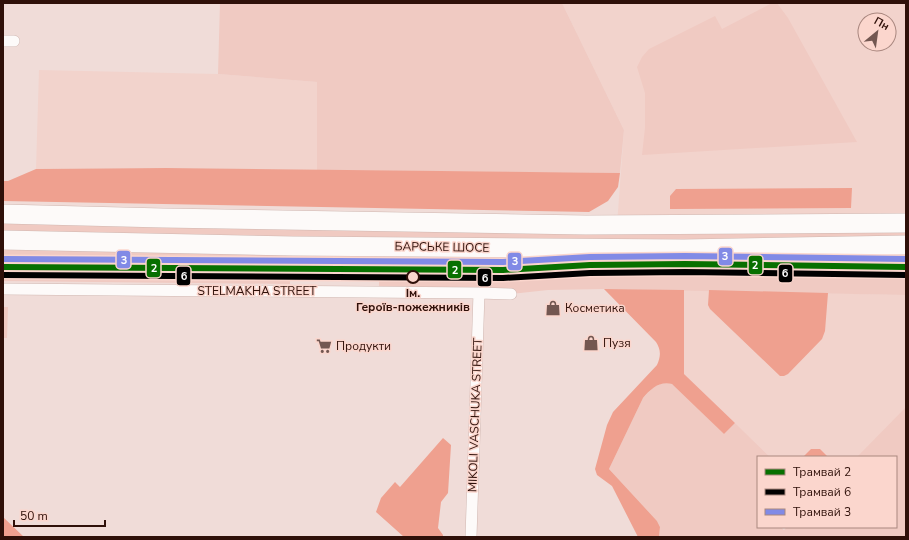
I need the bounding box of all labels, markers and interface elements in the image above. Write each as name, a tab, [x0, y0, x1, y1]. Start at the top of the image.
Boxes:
north arrow	[857, 12, 897, 52]
text: Пн	[871, 13, 892, 34]
street label: БАРСЬКЕ ШОСЕ	[394, 238, 490, 256]
line badge: 3	[718, 247, 733, 266]
text: 3	[722, 249, 728, 264]
line badge: 3	[116, 250, 131, 269]
line badge: 3	[507, 252, 522, 271]
text: 3	[121, 253, 127, 268]
text: 3	[512, 254, 518, 269]
line badge: 2	[748, 255, 763, 275]
line badge: 2	[146, 258, 161, 278]
text: 2	[752, 258, 759, 273]
line badge: 2	[447, 260, 462, 279]
text: 2	[151, 261, 158, 276]
text: 2	[452, 263, 459, 278]
line badge: 6	[778, 264, 793, 283]
line badge: 6	[176, 266, 191, 286]
text: 6	[782, 266, 789, 281]
line badge: 6	[477, 268, 492, 287]
text: 6	[181, 269, 188, 284]
marker: Ім. Героїв-пожежників	[406, 270, 420, 284]
text: 6	[482, 271, 489, 286]
street label: STELMAKHA STREET	[198, 283, 317, 299]
place label: Ім. Героїв-пожежників	[356, 285, 470, 315]
shop icon: Косметика	[544, 299, 562, 317]
place label: Косметика	[565, 300, 625, 316]
shop icon: Пузя	[582, 334, 600, 352]
place label: Пузя	[603, 335, 631, 351]
supermarket icon: Продукти	[315, 337, 333, 355]
street label: MIKOLI VASCHUKA STREET	[464, 337, 486, 492]
place label: Продукти	[336, 338, 391, 354]
legend	[757, 456, 897, 528]
text: Трамвай 2	[793, 464, 851, 480]
text: Трамвай 6	[793, 484, 851, 500]
scale bar	[14, 502, 105, 528]
text: Трамвай 3	[793, 504, 851, 520]
text: 50 m	[20, 508, 48, 524]

